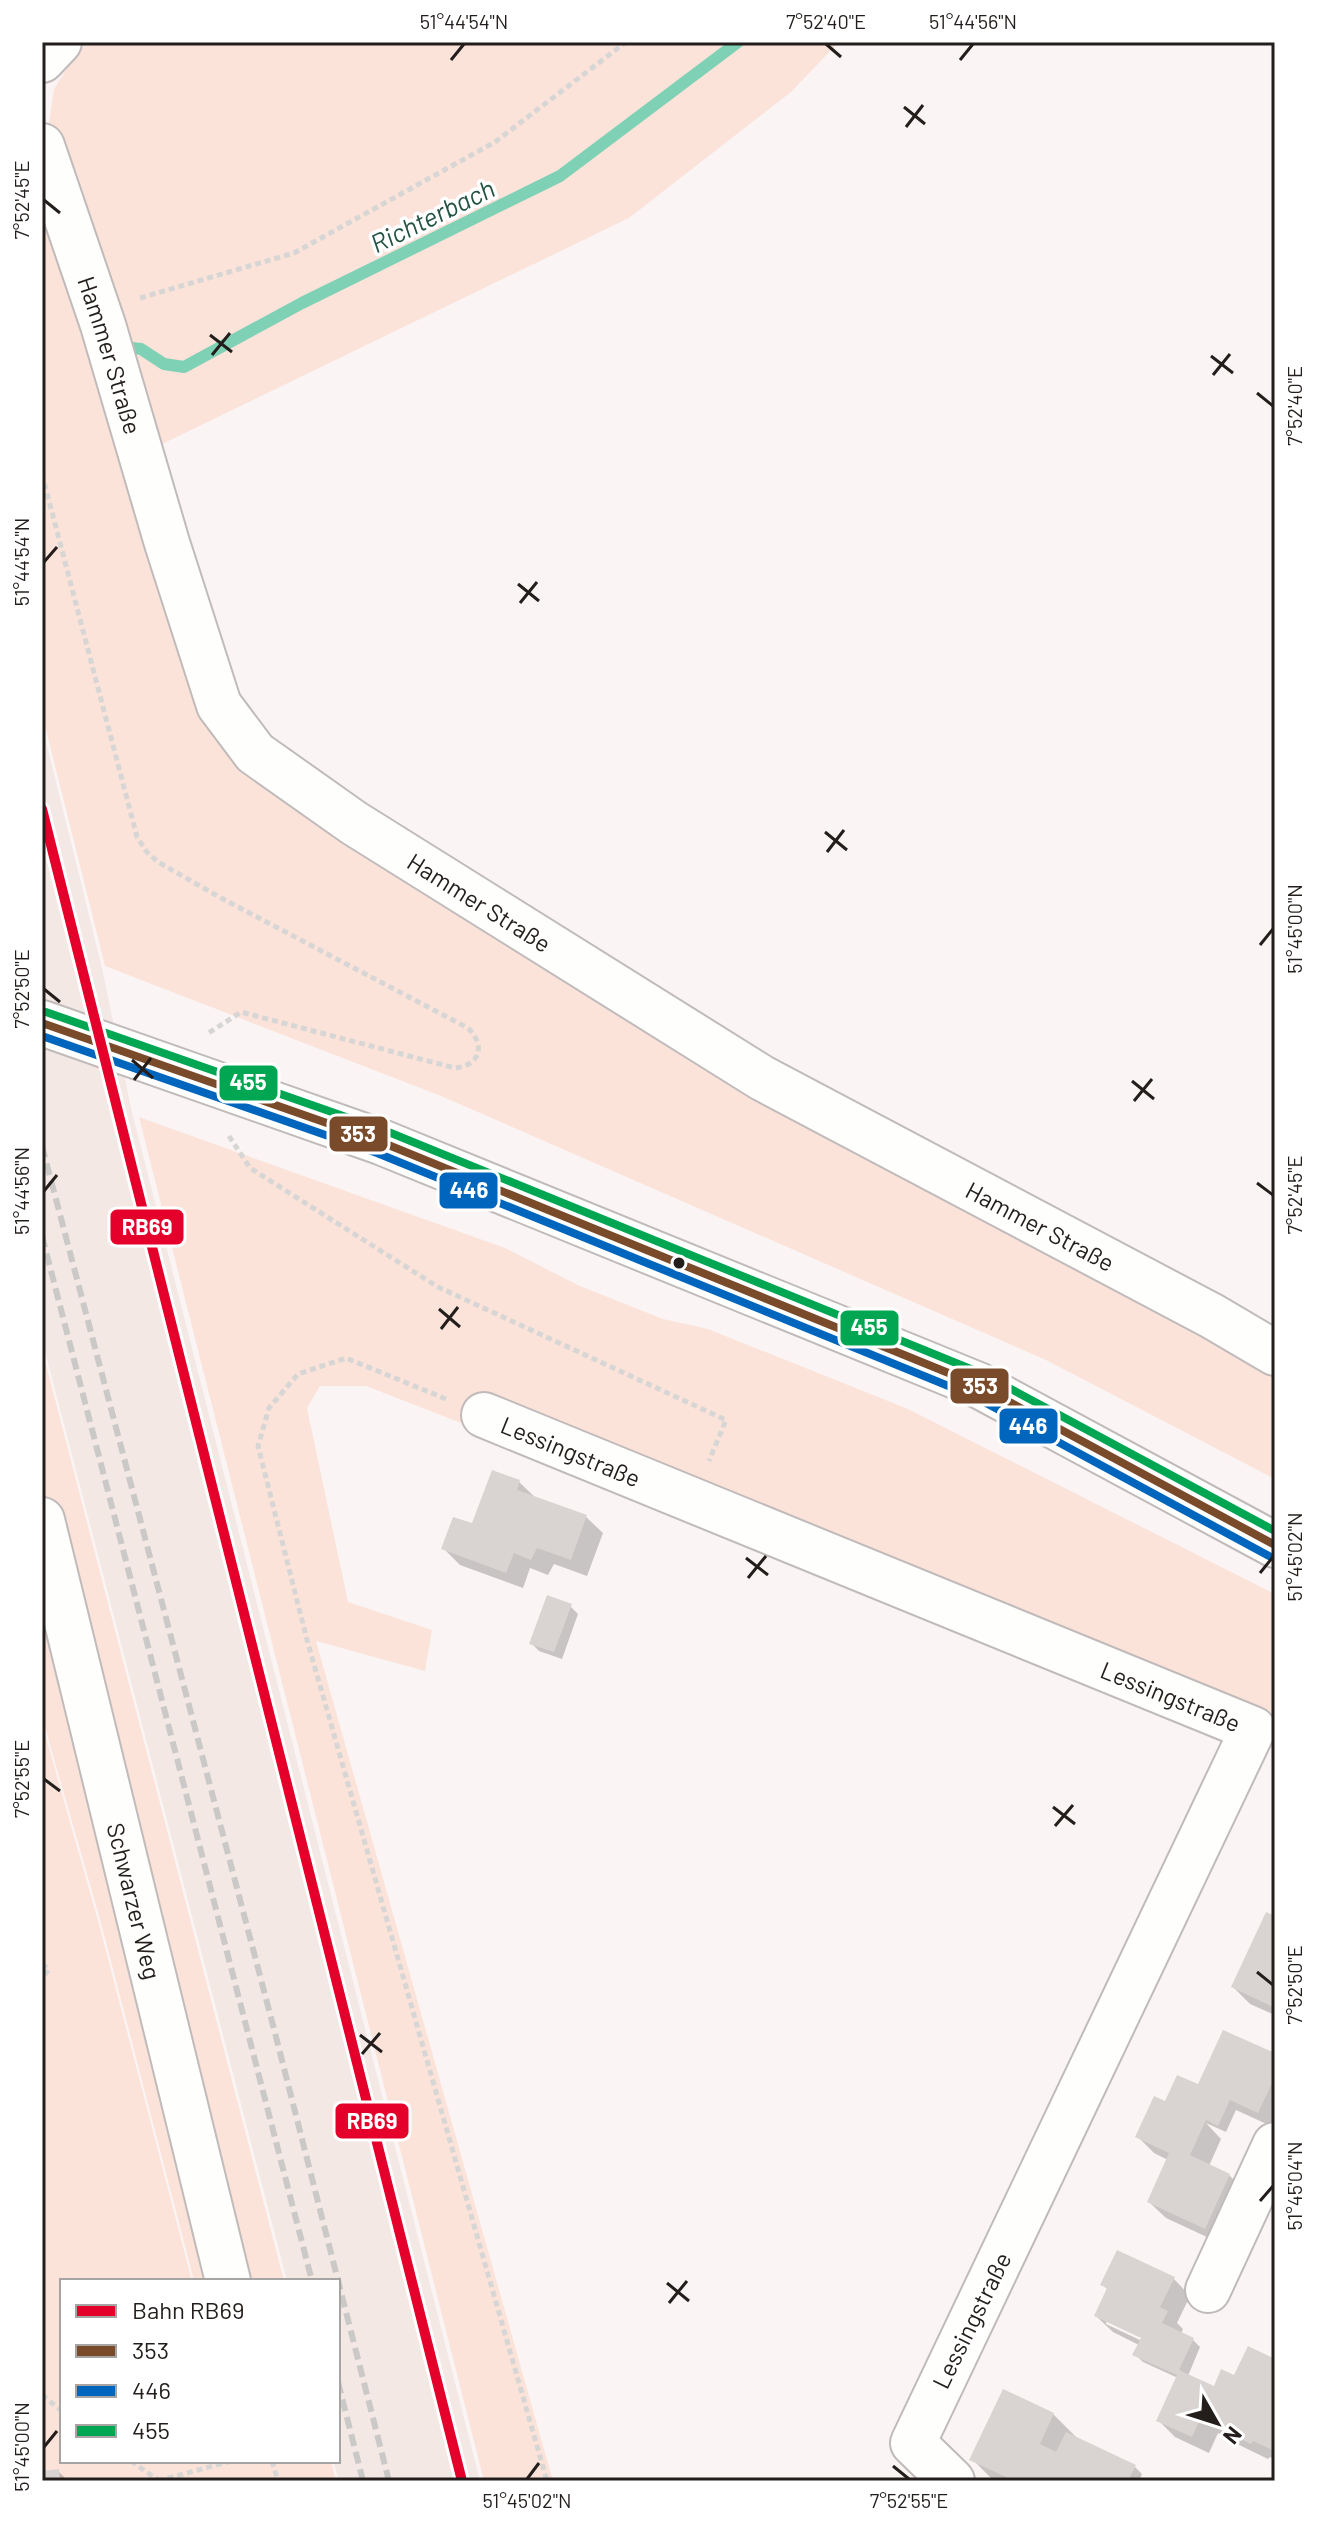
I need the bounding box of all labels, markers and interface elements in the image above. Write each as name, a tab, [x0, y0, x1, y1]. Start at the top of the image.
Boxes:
text: 51°44'54"N	[420, 9, 508, 33]
text: 7°52'40"E	[786, 9, 866, 33]
text: 51°44'56"N	[929, 9, 1017, 33]
text: 7°52'45"E	[9, 160, 33, 240]
water label: Richterbach	[365, 172, 499, 258]
street label: Hammer Straße	[73, 272, 149, 437]
text: 7°52'40"E	[1282, 366, 1306, 446]
text: 51°44'54"N	[9, 518, 33, 606]
street label: Hammer Straße	[403, 846, 557, 957]
text: 51°45'00"N	[1282, 884, 1306, 974]
text: 7°52'50"E	[9, 949, 33, 1029]
line badge: 455	[218, 1064, 279, 1102]
text: 455	[229, 1068, 267, 1094]
line badge: 353	[328, 1115, 389, 1153]
text: 353	[340, 1120, 376, 1146]
text: 51°44'56"N	[9, 1147, 33, 1235]
text: 7°52'45"E	[1282, 1155, 1306, 1235]
line badge: 446	[438, 1171, 499, 1210]
street label: Hammer Straße	[961, 1174, 1120, 1276]
text: 446	[450, 1176, 488, 1202]
line badge: RB69	[109, 1208, 185, 1246]
text: RB69	[122, 1213, 172, 1239]
unlabelled marker	[671, 1255, 687, 1271]
line badge: 455	[839, 1309, 900, 1347]
text: 455	[850, 1313, 888, 1339]
line badge: 353	[949, 1367, 1010, 1405]
text: 353	[962, 1372, 998, 1398]
line badge: 446	[998, 1407, 1059, 1445]
street label: Lessingstraße	[497, 1409, 645, 1492]
text: 446	[1009, 1412, 1047, 1438]
text: 51°45'02"N	[1282, 1512, 1306, 1602]
street label: Lessingstraße	[1097, 1654, 1245, 1737]
text: 7°52'55"E	[9, 1740, 33, 1818]
street label: Schwarzer Weg	[102, 1820, 168, 1982]
text: 7°52'50"E	[1282, 1945, 1306, 2025]
line badge: RB69	[334, 2102, 410, 2140]
text: RB69	[347, 2107, 397, 2133]
text: 51°45'04"N	[1282, 2141, 1306, 2231]
street label: Lessingstraße	[926, 2247, 1016, 2393]
legend	[60, 2279, 340, 2463]
text: Bahn RB69	[132, 2295, 244, 2324]
text: 353	[132, 2335, 169, 2364]
text: 446	[132, 2375, 171, 2404]
north arrow	[1177, 2383, 1257, 2463]
text: 51°45'00"N	[9, 2402, 33, 2492]
text: 455	[132, 2415, 170, 2444]
text: N	[1219, 2422, 1248, 2450]
text: 51°45'02"N	[482, 2488, 572, 2512]
text: 7°52'55"E	[870, 2488, 948, 2512]

